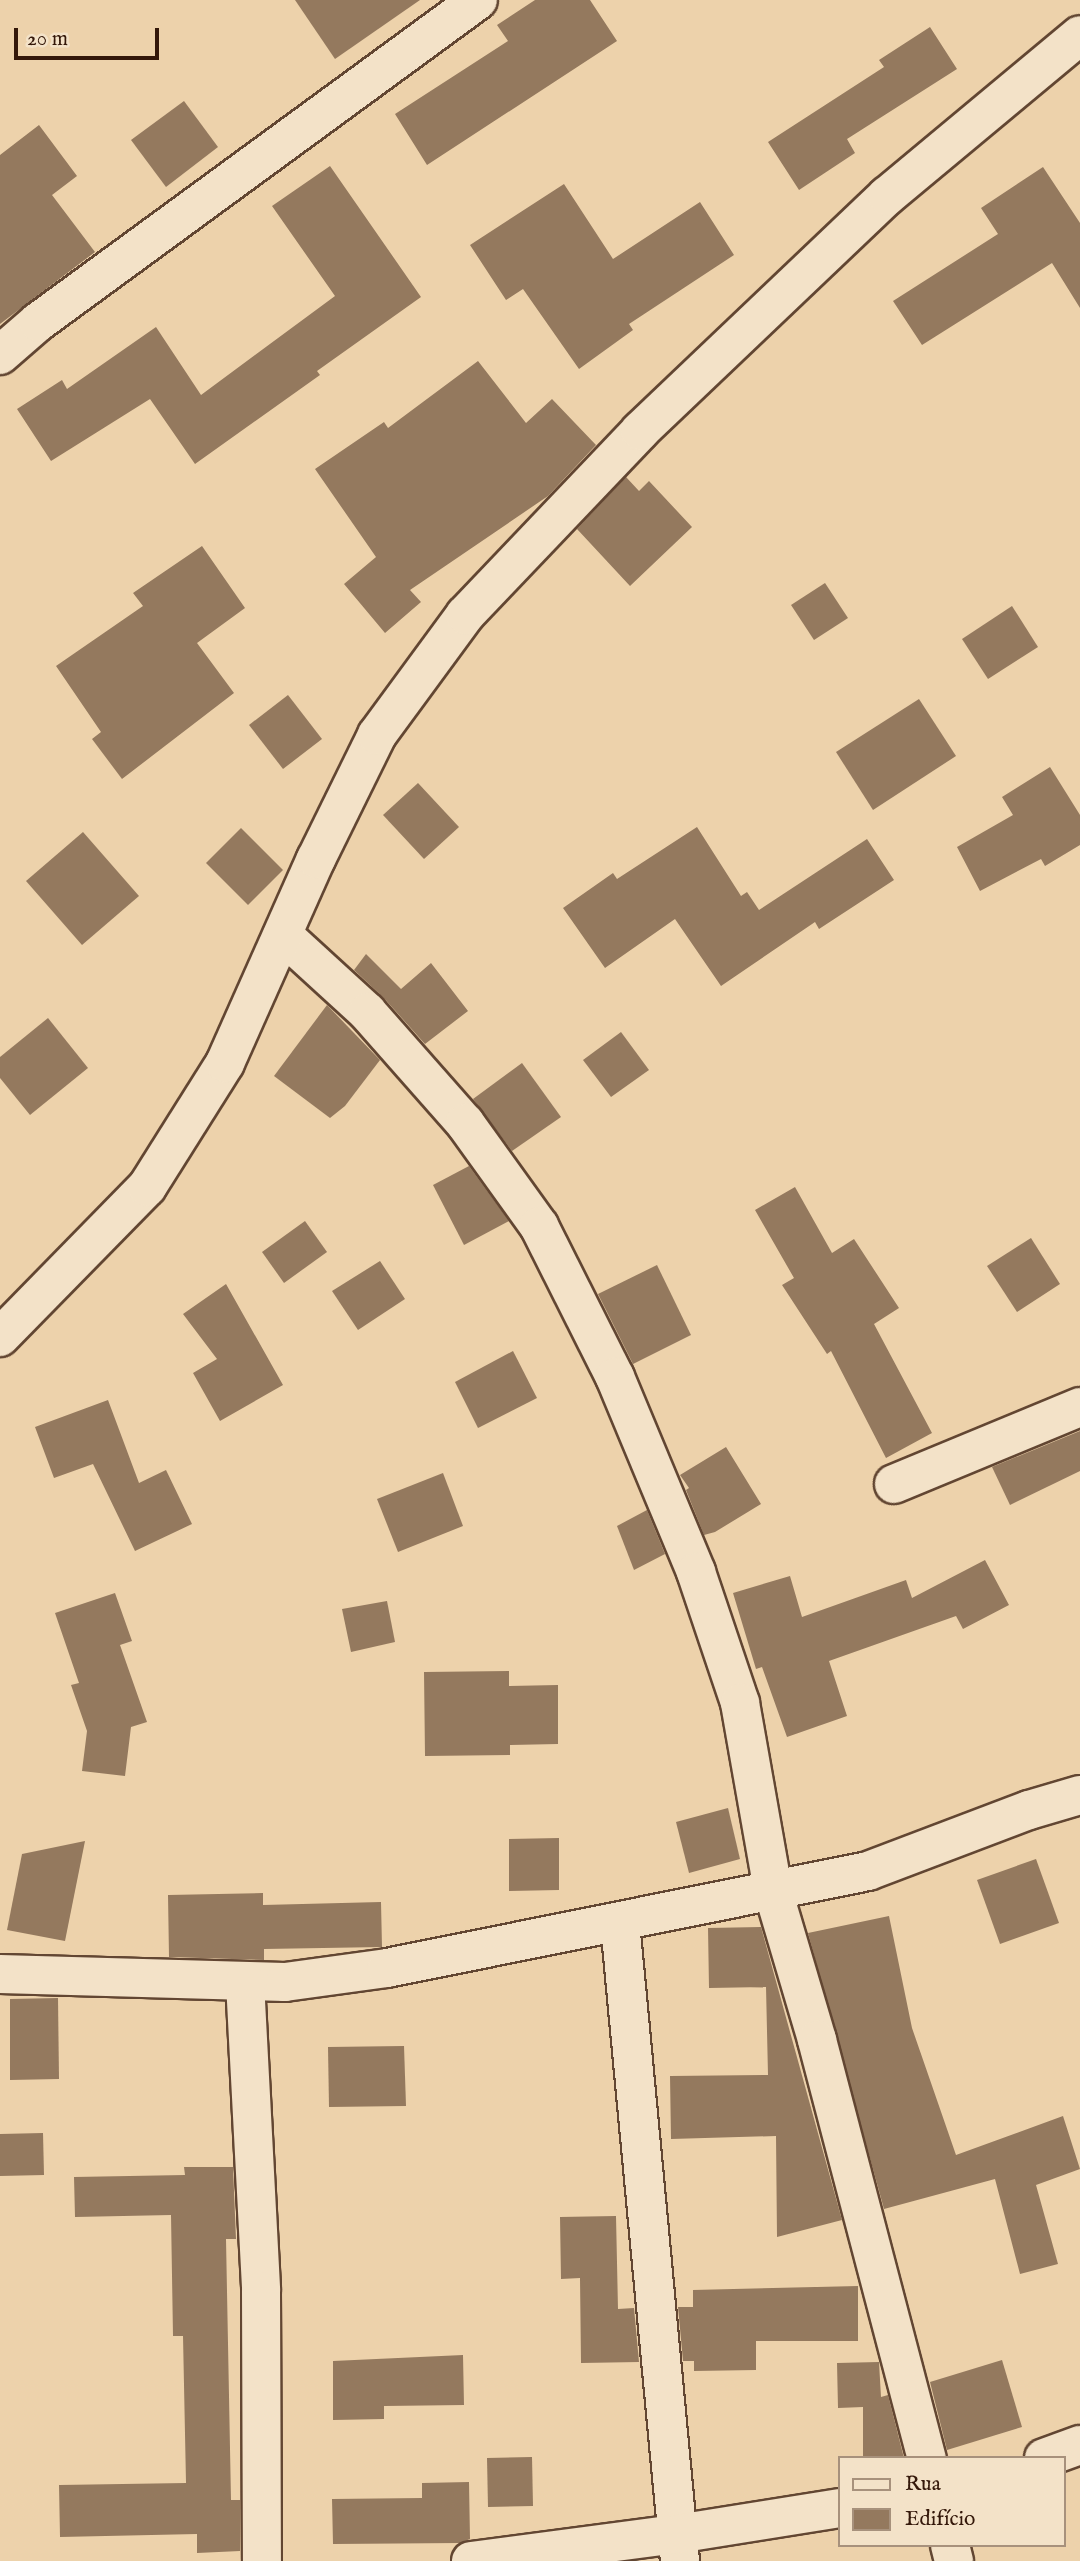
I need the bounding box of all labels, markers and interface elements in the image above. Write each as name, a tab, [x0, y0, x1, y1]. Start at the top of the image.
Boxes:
scale bar	[18, 14, 163, 58]
text: 20 m	[27, 26, 68, 53]
legend	[838, 2456, 1066, 2547]
text: Rua	[905, 2471, 941, 2498]
text: Edifício	[905, 2506, 975, 2533]

